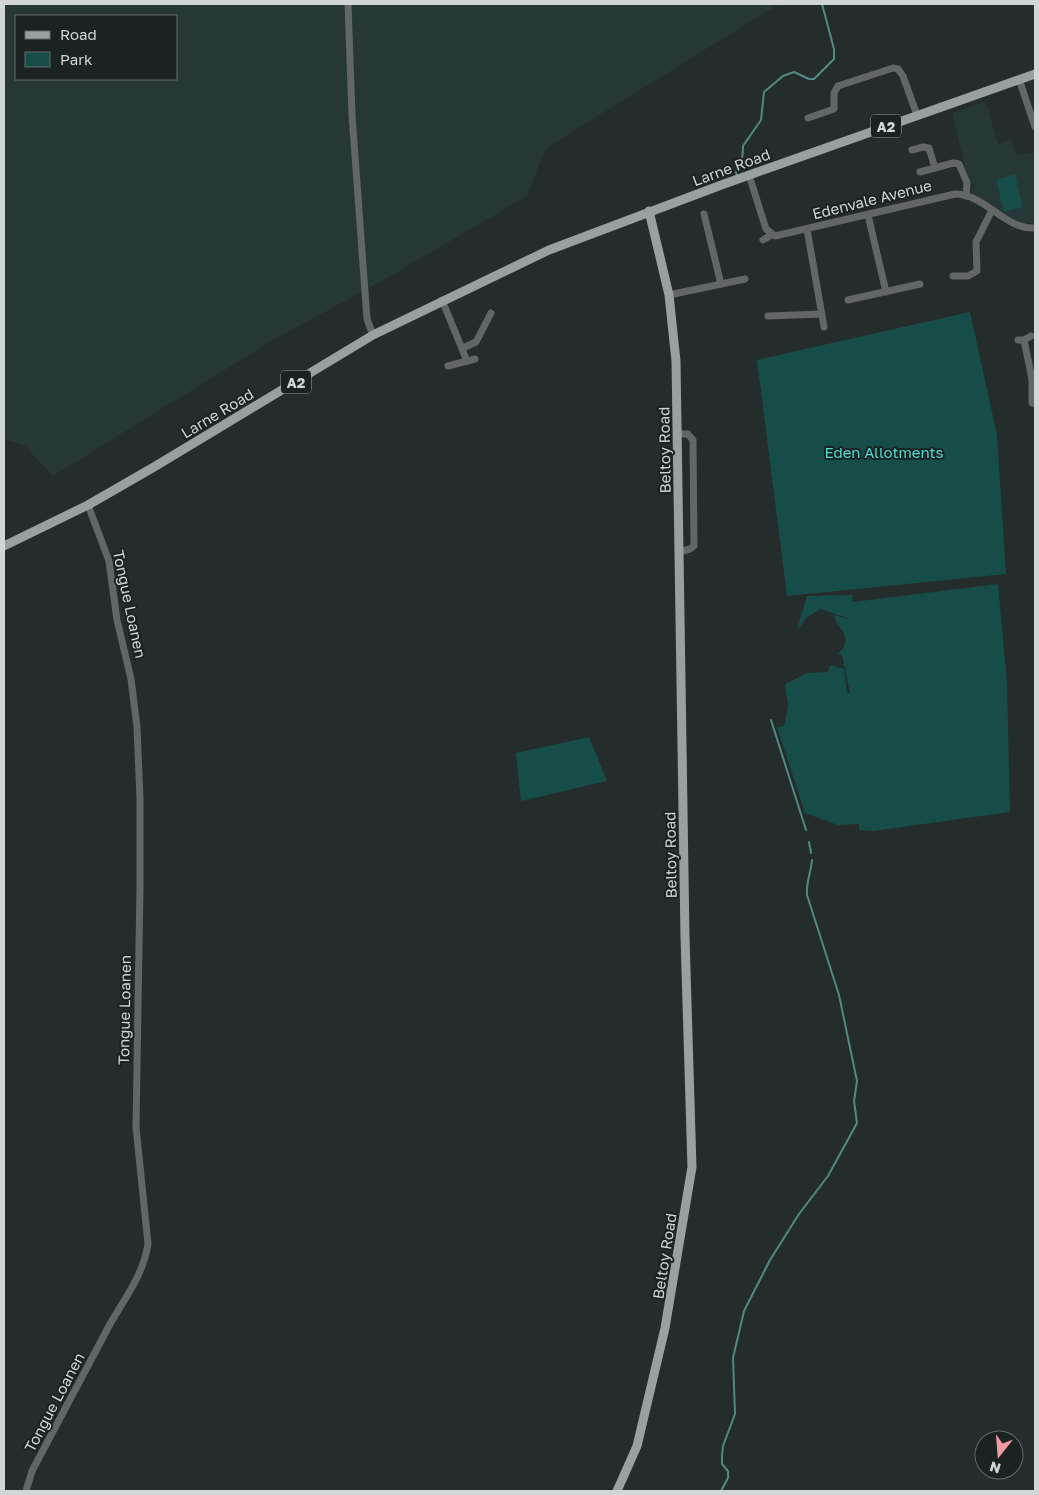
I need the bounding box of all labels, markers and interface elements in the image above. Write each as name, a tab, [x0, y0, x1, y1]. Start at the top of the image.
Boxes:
legend	[15, 15, 178, 80]
text: Road	[60, 25, 97, 43]
text: Park	[60, 50, 93, 68]
road number: A2	[871, 114, 901, 138]
street label: Larne Road	[690, 145, 772, 189]
street label: Edenvale Avenue	[810, 175, 934, 223]
road number: A2	[281, 371, 311, 394]
street label: Larne Road	[177, 384, 257, 442]
street label: Beltoy Road	[654, 406, 674, 494]
park label: Eden Allotments	[824, 443, 944, 461]
street label: Tongue Loanen	[110, 548, 150, 660]
street label: Beltoy Road	[660, 811, 680, 899]
street label: Tongue Loanen	[114, 955, 134, 1065]
street label: Beltoy Road	[648, 1212, 680, 1300]
street label: Tongue Loanen	[20, 1349, 88, 1455]
north arrow	[974, 1430, 1024, 1480]
text: N	[987, 1458, 1003, 1478]

